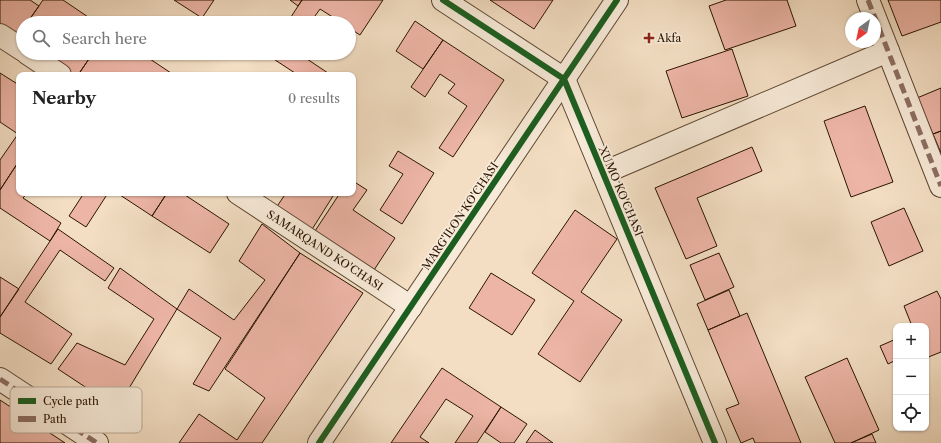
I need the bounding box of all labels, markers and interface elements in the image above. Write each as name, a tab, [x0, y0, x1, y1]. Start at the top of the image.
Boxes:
north arrow	[845, 12, 881, 48]
search box	[16, 16, 356, 60]
icon: search	[30, 27, 52, 49]
text: Search here	[62, 29, 147, 48]
place label: Akfa	[656, 31, 681, 45]
marker: Akfa	[644, 33, 654, 43]
text: Nearby	[32, 88, 96, 108]
text: 0 results	[288, 90, 340, 106]
street label: XUMO KO'CHASI	[595, 143, 646, 238]
street label: MARG'ILON KO'CHASI	[419, 159, 501, 273]
street label: SAMARQAND KO'CHASI	[264, 207, 385, 293]
map controls	[893, 323, 929, 431]
button: +	[893, 323, 929, 359]
button: −	[893, 359, 929, 395]
legend	[10, 387, 142, 433]
text: Cycle path	[43, 394, 99, 408]
button: locate	[893, 395, 929, 431]
text: Path	[43, 412, 67, 426]

